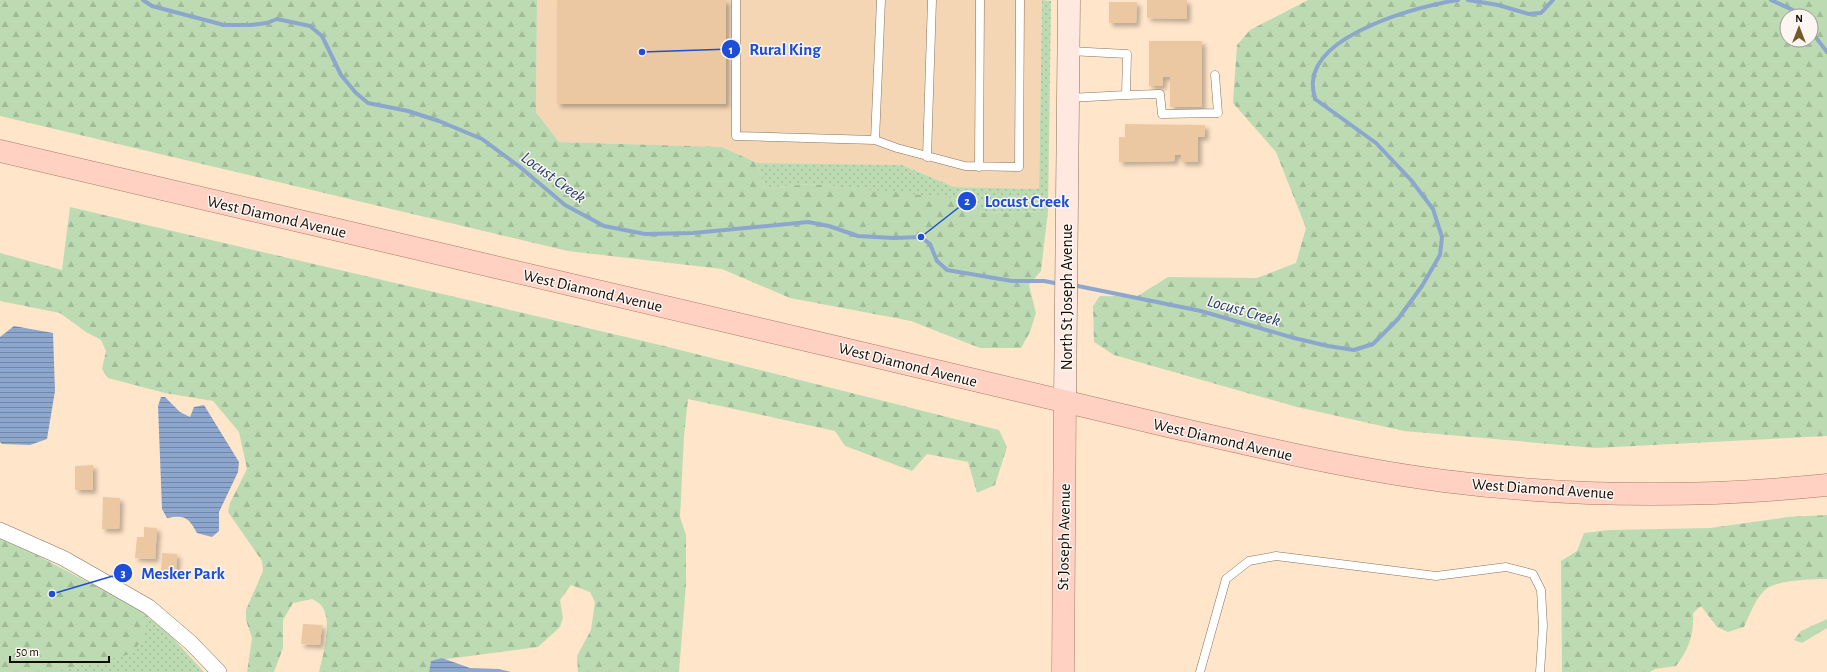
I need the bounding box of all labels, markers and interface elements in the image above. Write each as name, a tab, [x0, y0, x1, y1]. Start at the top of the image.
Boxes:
north arrow	[1779, 8, 1819, 48]
text: N	[1795, 13, 1803, 24]
callout: Rural King	[721, 35, 829, 64]
text: Rural King	[749, 41, 821, 58]
text: 1	[729, 44, 733, 56]
water label: Locust Creek	[518, 148, 589, 206]
callout: Locust Creek	[957, 187, 1077, 216]
street label: West Diamond Avenue	[206, 193, 348, 241]
text: Locust Creek	[985, 193, 1070, 210]
text: 2	[964, 195, 970, 207]
street label: North St Joseph Avenue	[1059, 224, 1075, 370]
street label: West Diamond Avenue	[522, 267, 664, 315]
water label: Locust Creek	[1205, 292, 1282, 329]
street label: West Diamond Avenue	[837, 340, 979, 390]
street label: West Diamond Avenue	[1152, 416, 1294, 464]
street label: West Diamond Avenue	[1471, 476, 1615, 502]
street label: St Joseph Avenue	[1055, 483, 1073, 591]
callout: Mesker Park	[113, 558, 233, 587]
text: Mesker Park	[141, 565, 225, 582]
text: 3	[120, 567, 126, 579]
scale bar	[10, 638, 109, 664]
text: 50 m	[16, 646, 39, 658]

